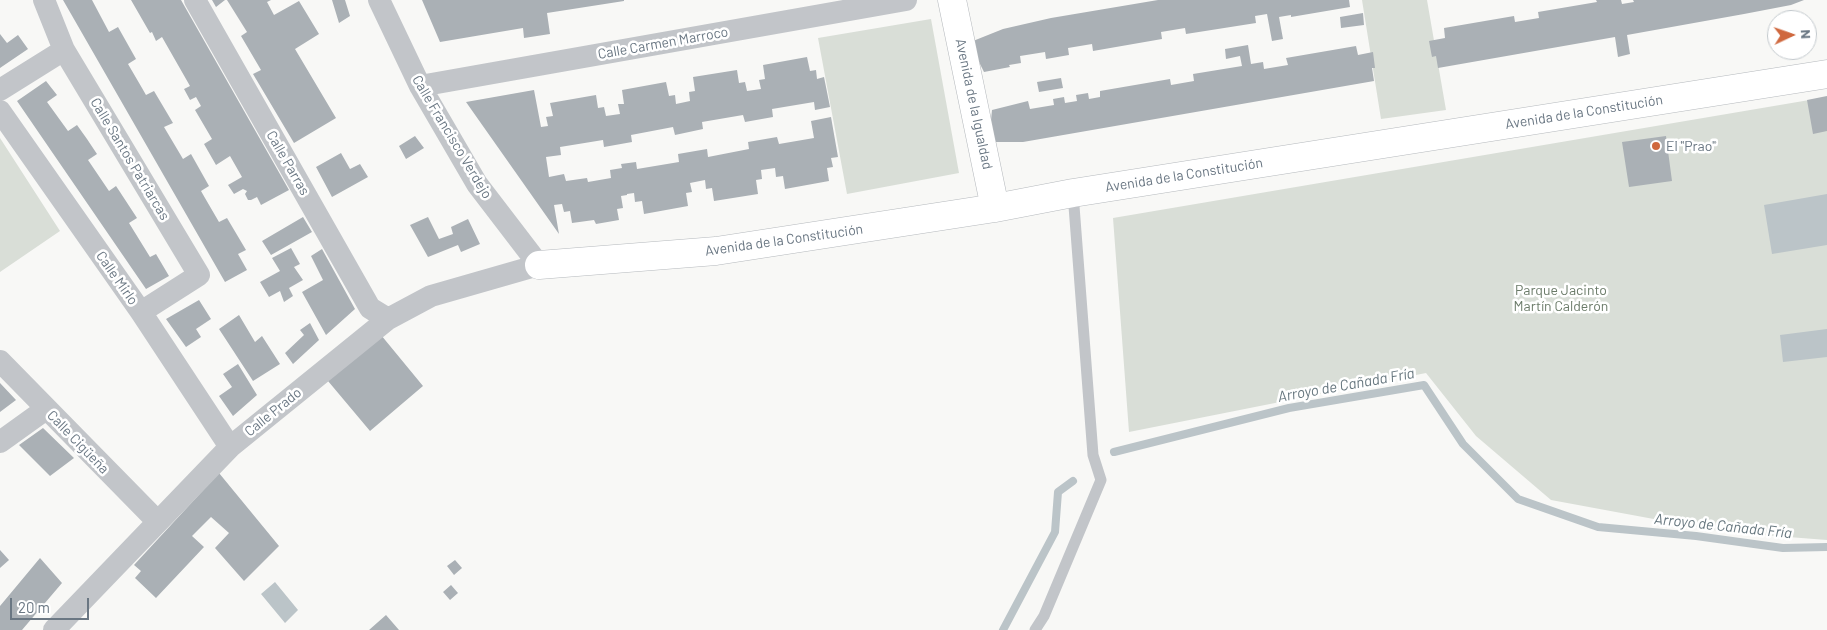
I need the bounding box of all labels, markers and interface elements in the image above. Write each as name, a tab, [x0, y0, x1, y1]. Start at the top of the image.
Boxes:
north arrow	[1767, 10, 1817, 60]
street label: Calle Carmen Marroco	[597, 23, 729, 63]
text: N	[1798, 29, 1815, 39]
street label: Avenida de la Igualdad	[952, 37, 996, 171]
street label: Calle Francisco Verdejo	[408, 72, 496, 202]
street label: Avenida de la Constitución	[1504, 91, 1664, 133]
street label: Calle Santos Patriarcas	[87, 95, 173, 223]
street label: Calle Parras	[263, 128, 313, 198]
place label: El "Prao"	[1666, 138, 1716, 154]
marker: El "Prao"	[1650, 140, 1662, 152]
street label: Avenida de la Constitución	[1104, 154, 1264, 196]
street label: Avenida de la Constitución	[704, 221, 864, 259]
street label: Calle Mirlo	[92, 248, 142, 308]
park label: Parque Jacinto Martín Calderón	[1514, 282, 1608, 314]
water label: Arroyo de Cañada Fría	[1276, 364, 1416, 406]
street label: Calle Prado	[241, 384, 305, 440]
street label: Calle Cigüeña	[44, 407, 112, 477]
water label: Arroyo de Cañada Fría	[1653, 510, 1793, 542]
scale bar	[12, 588, 91, 620]
text: 20 m	[18, 598, 50, 616]

